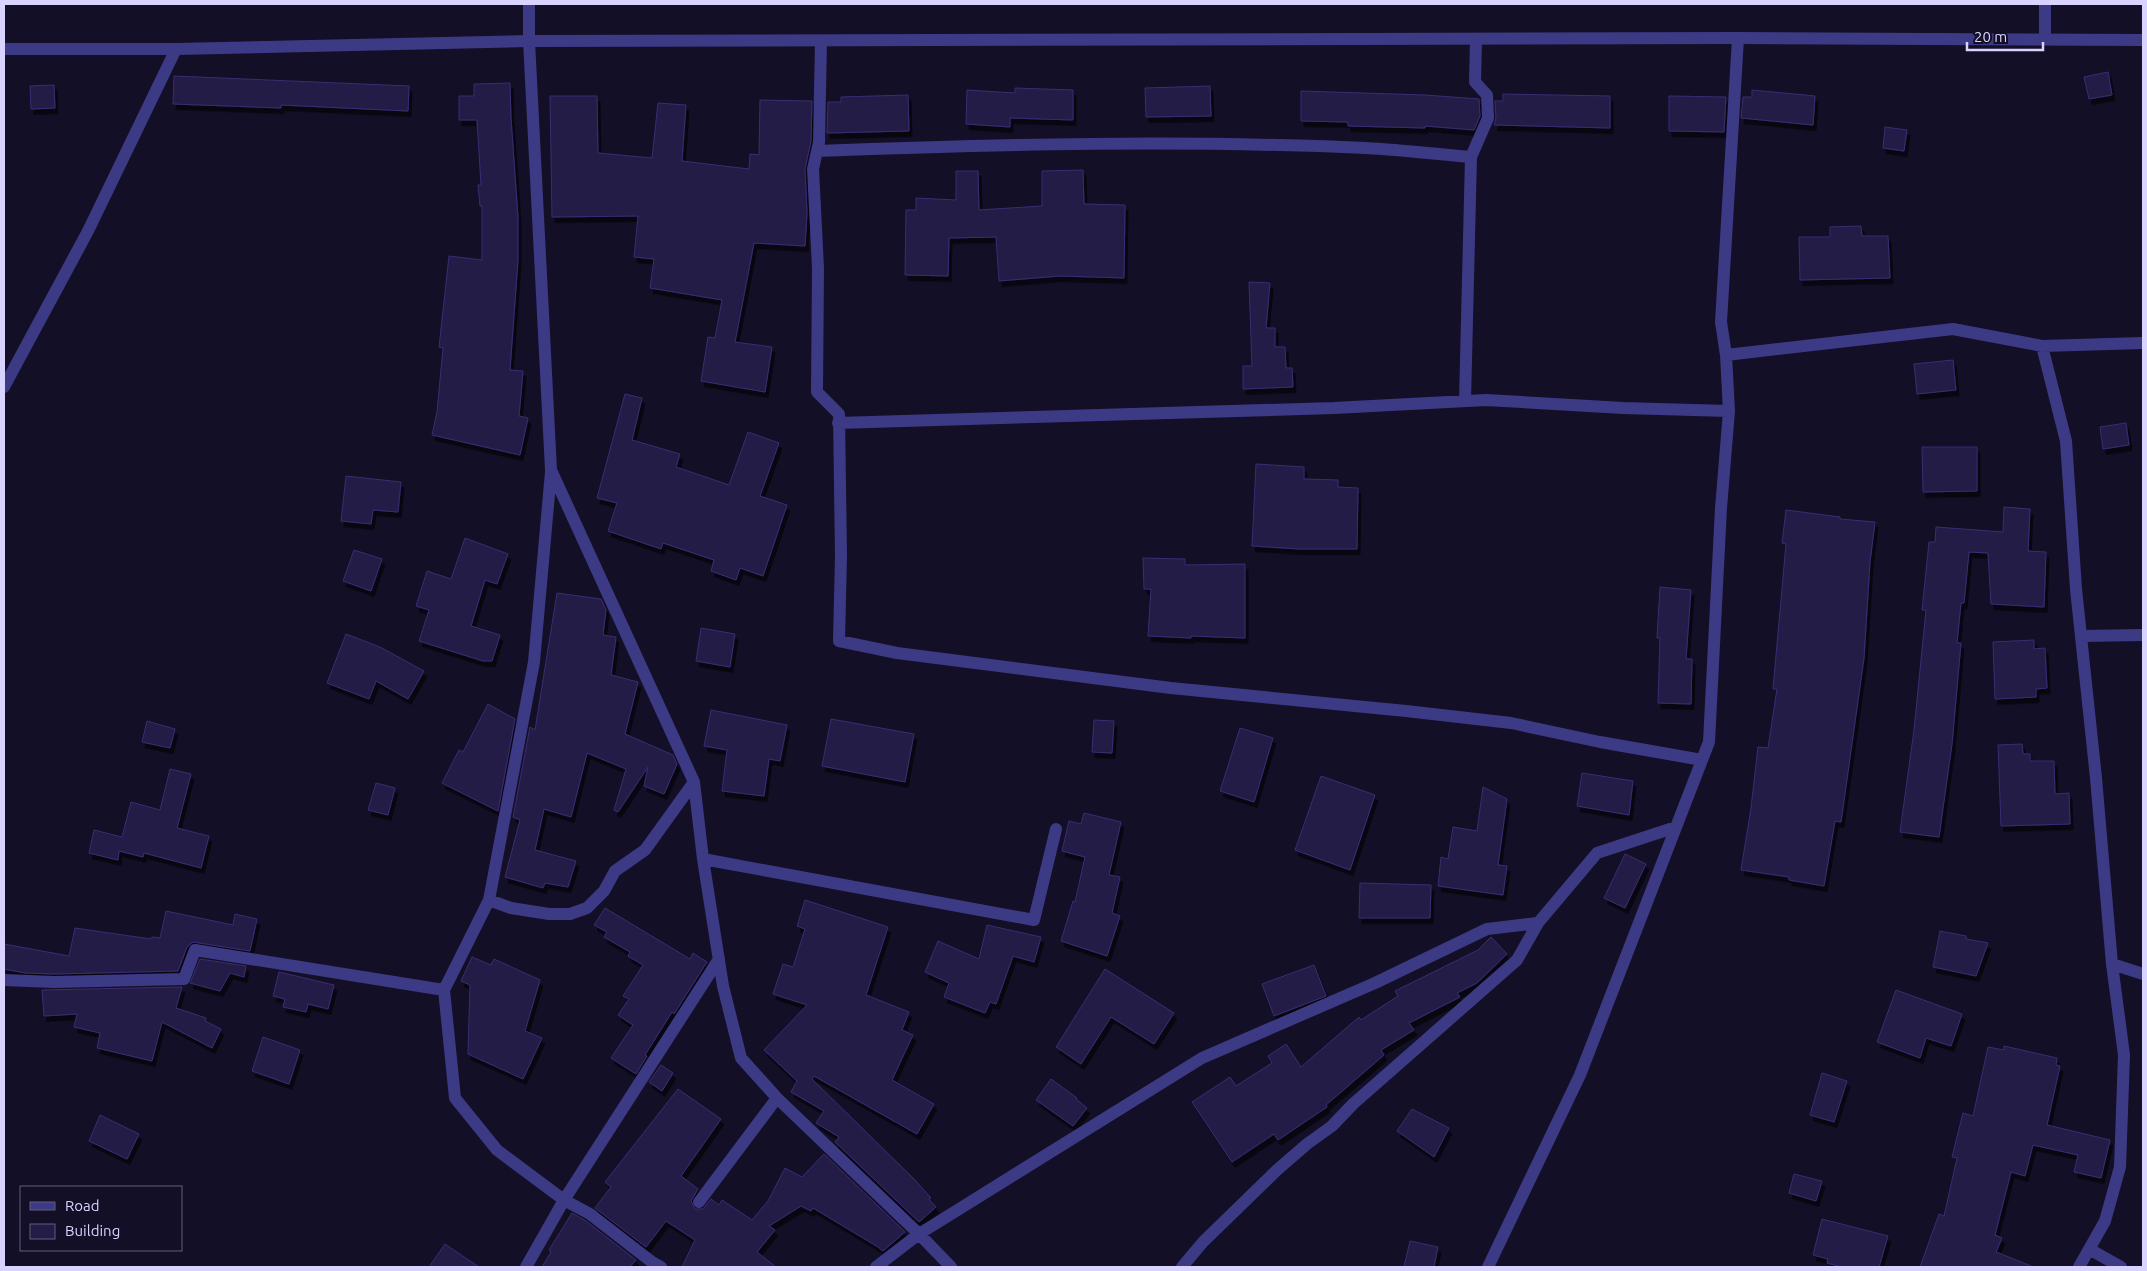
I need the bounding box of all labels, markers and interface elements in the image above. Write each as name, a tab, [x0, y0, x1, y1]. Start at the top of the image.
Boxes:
scale bar	[1967, 20, 2043, 52]
text: 20 m	[1974, 28, 2007, 45]
legend	[20, 1186, 182, 1251]
text: Road	[65, 1197, 100, 1214]
text: Building	[65, 1222, 120, 1239]

